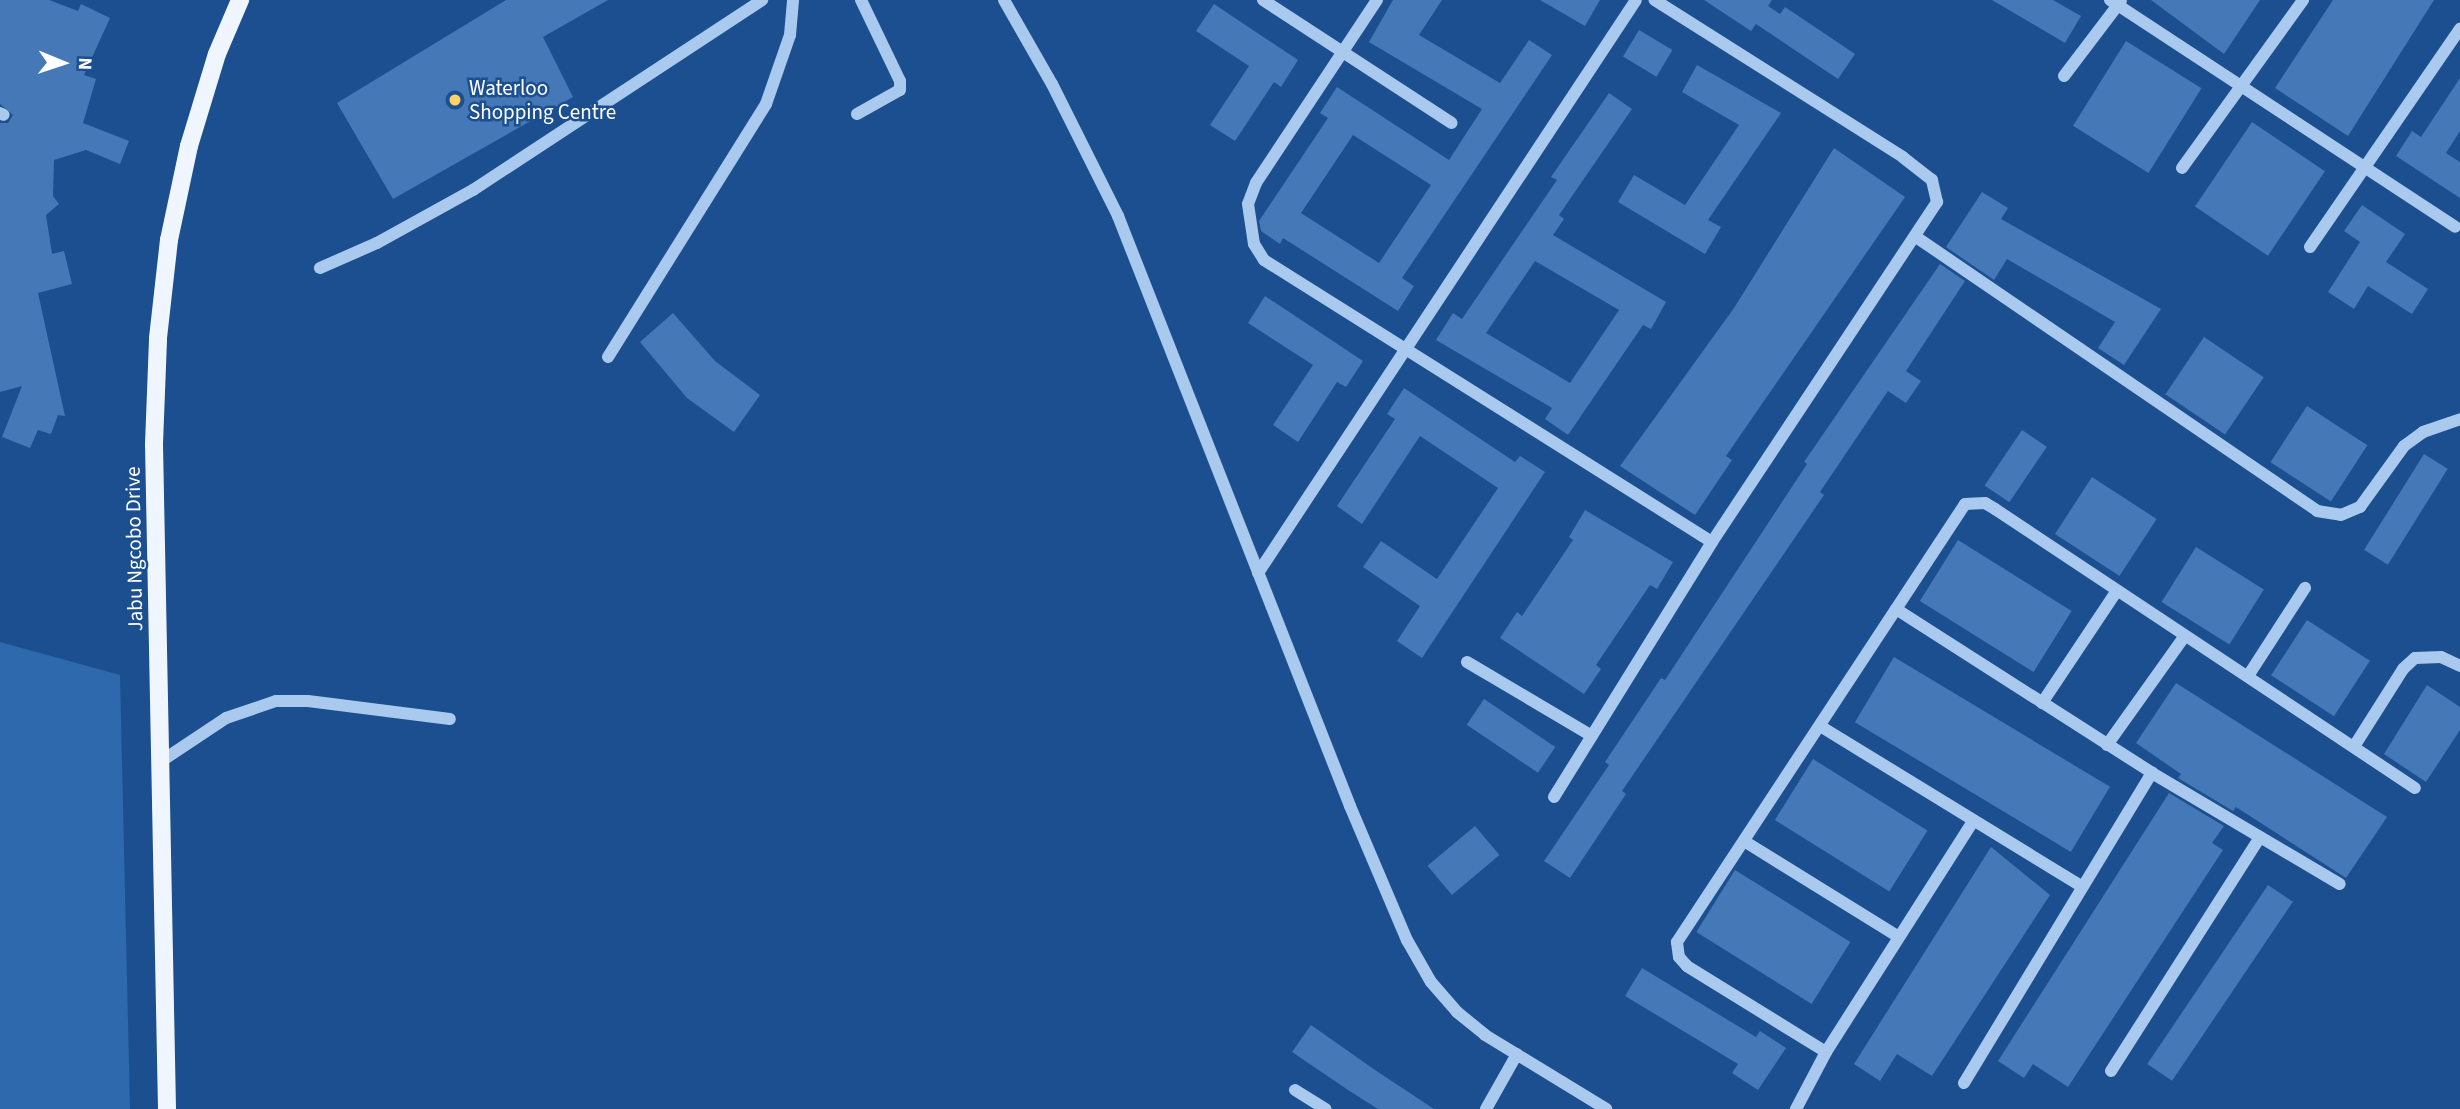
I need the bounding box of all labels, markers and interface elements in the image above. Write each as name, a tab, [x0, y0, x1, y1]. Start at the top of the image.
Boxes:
north arrow	[28, 28, 98, 98]
text: N	[71, 57, 98, 71]
place label: Waterloo Shopping Centre	[469, 75, 616, 125]
marker: Waterloo Shopping Centre	[447, 92, 463, 108]
street label: Jabu Ngcobo Drive	[120, 466, 148, 632]

